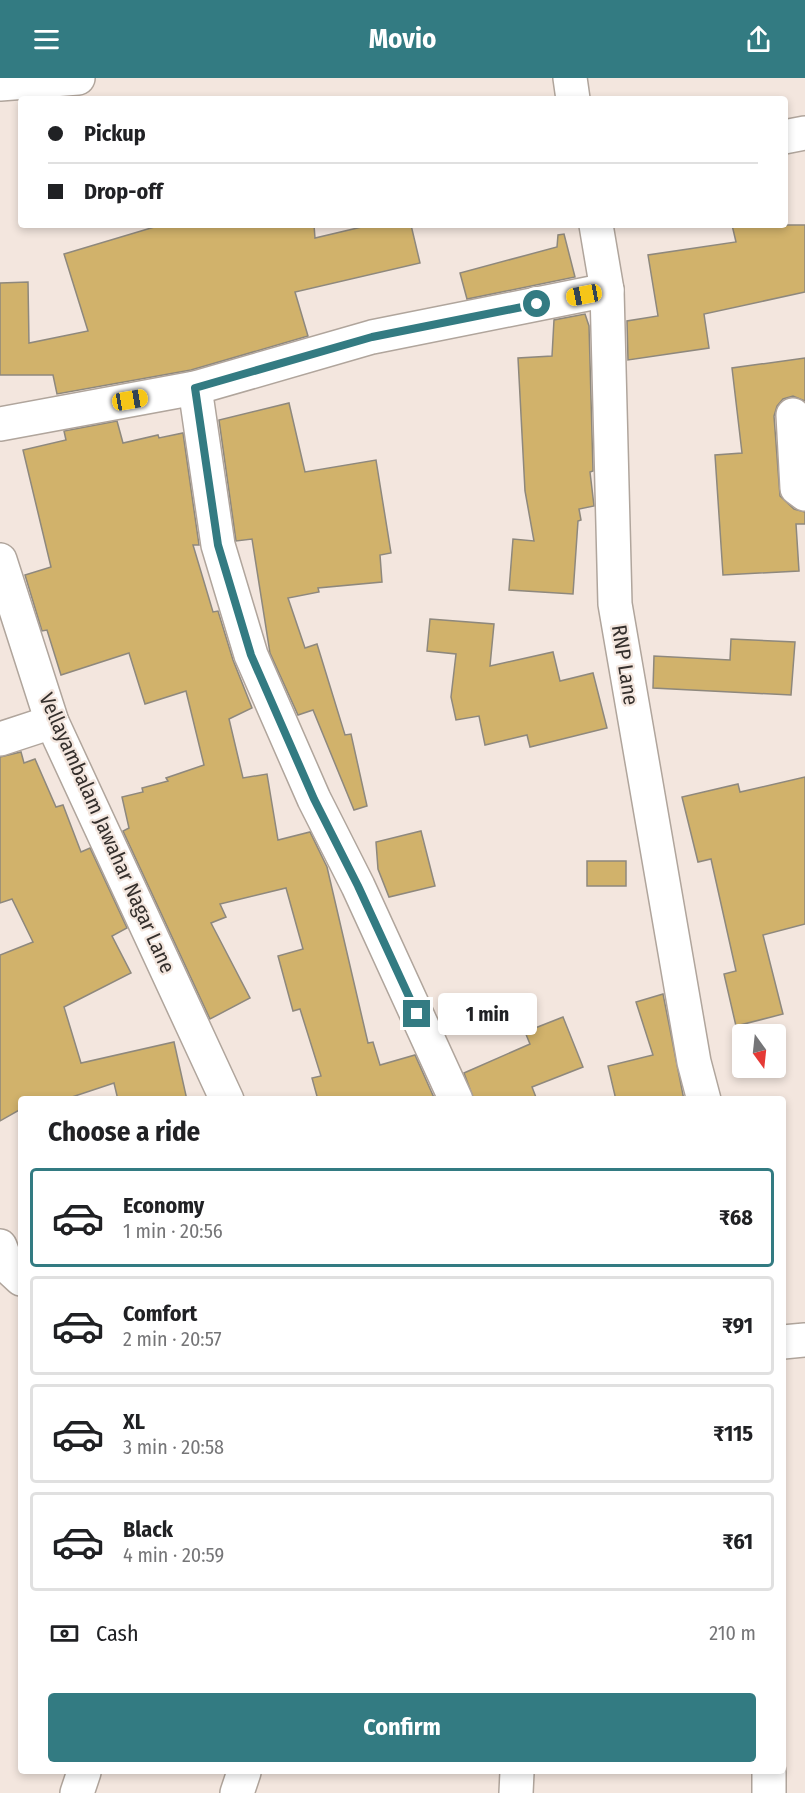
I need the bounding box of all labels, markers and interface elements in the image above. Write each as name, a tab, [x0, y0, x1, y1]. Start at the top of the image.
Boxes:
icon: menu	[30, 23, 63, 56]
text: Movio	[369, 23, 436, 55]
icon: share	[742, 23, 775, 56]
text: Pickup	[84, 120, 146, 147]
text: Drop-off	[84, 178, 163, 205]
car	[565, 283, 603, 307]
route start	[523, 290, 550, 317]
car	[111, 388, 149, 412]
street label: RNP Lane	[606, 623, 644, 707]
street label: Vellayambalam Jawahar Nagar Lane	[33, 689, 181, 977]
callout: 1 min	[438, 993, 537, 1035]
route end	[403, 1000, 430, 1027]
text: 1 min	[466, 1002, 509, 1026]
north arrow	[732, 1024, 786, 1078]
map controls	[732, 1024, 786, 1078]
text: Choose a ride	[48, 1116, 200, 1148]
icon: car	[51, 1191, 105, 1245]
text: Economy	[123, 1192, 204, 1219]
text: ₹68	[719, 1204, 753, 1231]
text: 1 min · 20:56	[123, 1219, 223, 1243]
icon: car	[51, 1299, 105, 1353]
text: Comfort	[123, 1300, 197, 1327]
text: ₹91	[722, 1312, 753, 1339]
text: 2 min · 20:57	[123, 1327, 222, 1351]
icon: car	[51, 1407, 105, 1461]
text: XL	[123, 1408, 145, 1435]
text: ₹115	[713, 1420, 753, 1447]
text: 3 min · 20:58	[123, 1435, 224, 1459]
icon: car	[51, 1515, 105, 1569]
text: Black	[123, 1516, 173, 1543]
text: ₹61	[723, 1528, 753, 1555]
text: 4 min · 20:59	[123, 1543, 224, 1567]
icon: cash	[48, 1617, 81, 1650]
text: Cash	[96, 1620, 139, 1647]
text: 210 m	[709, 1621, 756, 1645]
button: Confirm	[48, 1693, 756, 1762]

